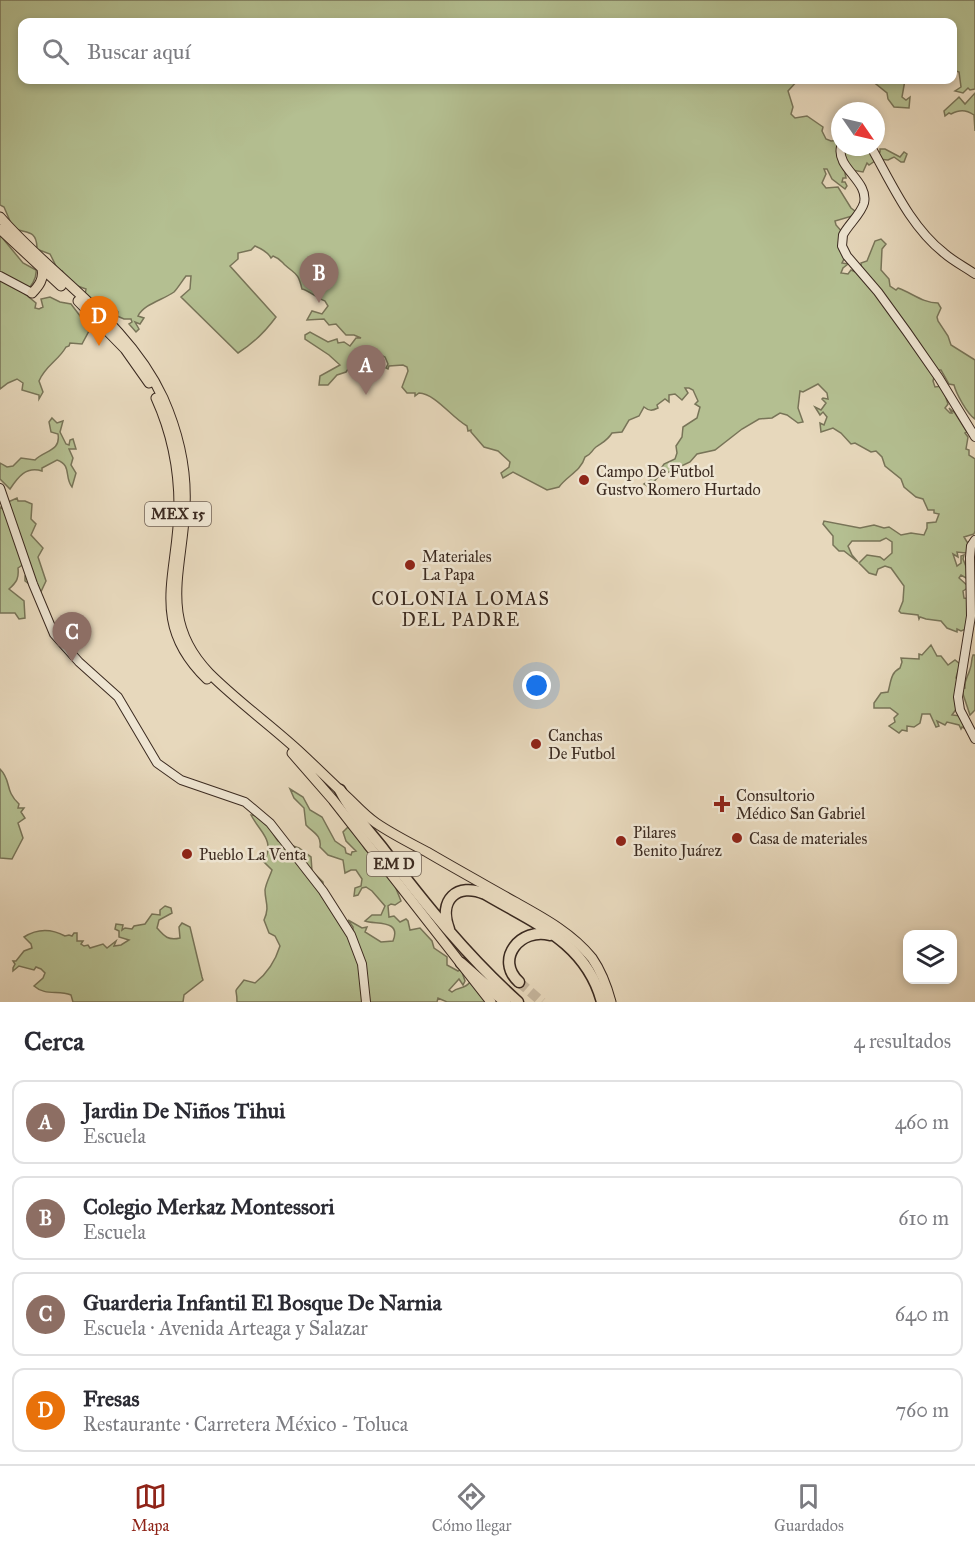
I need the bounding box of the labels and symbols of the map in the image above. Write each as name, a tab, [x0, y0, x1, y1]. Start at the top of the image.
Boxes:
north arrow	[831, 102, 885, 156]
pin: B	[300, 254, 338, 303]
pin: D	[80, 296, 118, 346]
pin: A	[346, 346, 386, 395]
place label: Campo De Futbol Gustvo Romero Hurtado	[596, 462, 761, 499]
marker: Campo De Futbol Gustvo Romero Hurtado	[577, 473, 591, 487]
road number: MEX 15	[145, 502, 211, 526]
place label: Materiales La Papa	[422, 547, 492, 584]
marker: Materiales La Papa	[403, 558, 417, 572]
district label: COLONIA LOMAS DEL PADRE	[372, 588, 550, 631]
pin: C	[52, 612, 92, 662]
your location	[522, 671, 551, 700]
place label: Canchas De Futbol	[548, 726, 616, 763]
marker: Canchas De Futbol	[529, 737, 543, 751]
place label: Consultorio Médico San Gabriel	[736, 786, 866, 823]
marker: Consultorio Médico San Gabriel	[713, 795, 731, 813]
place label: Pilares Benito Juárez	[633, 823, 722, 861]
place label: Casa de materiales	[749, 829, 867, 848]
marker: Casa de materiales	[730, 831, 744, 845]
marker: Pilares Benito Juárez	[614, 834, 628, 848]
place label: Pueblo La Venta	[199, 845, 307, 864]
marker: Pueblo La Venta	[180, 847, 194, 861]
road number: EM D	[367, 852, 421, 876]

